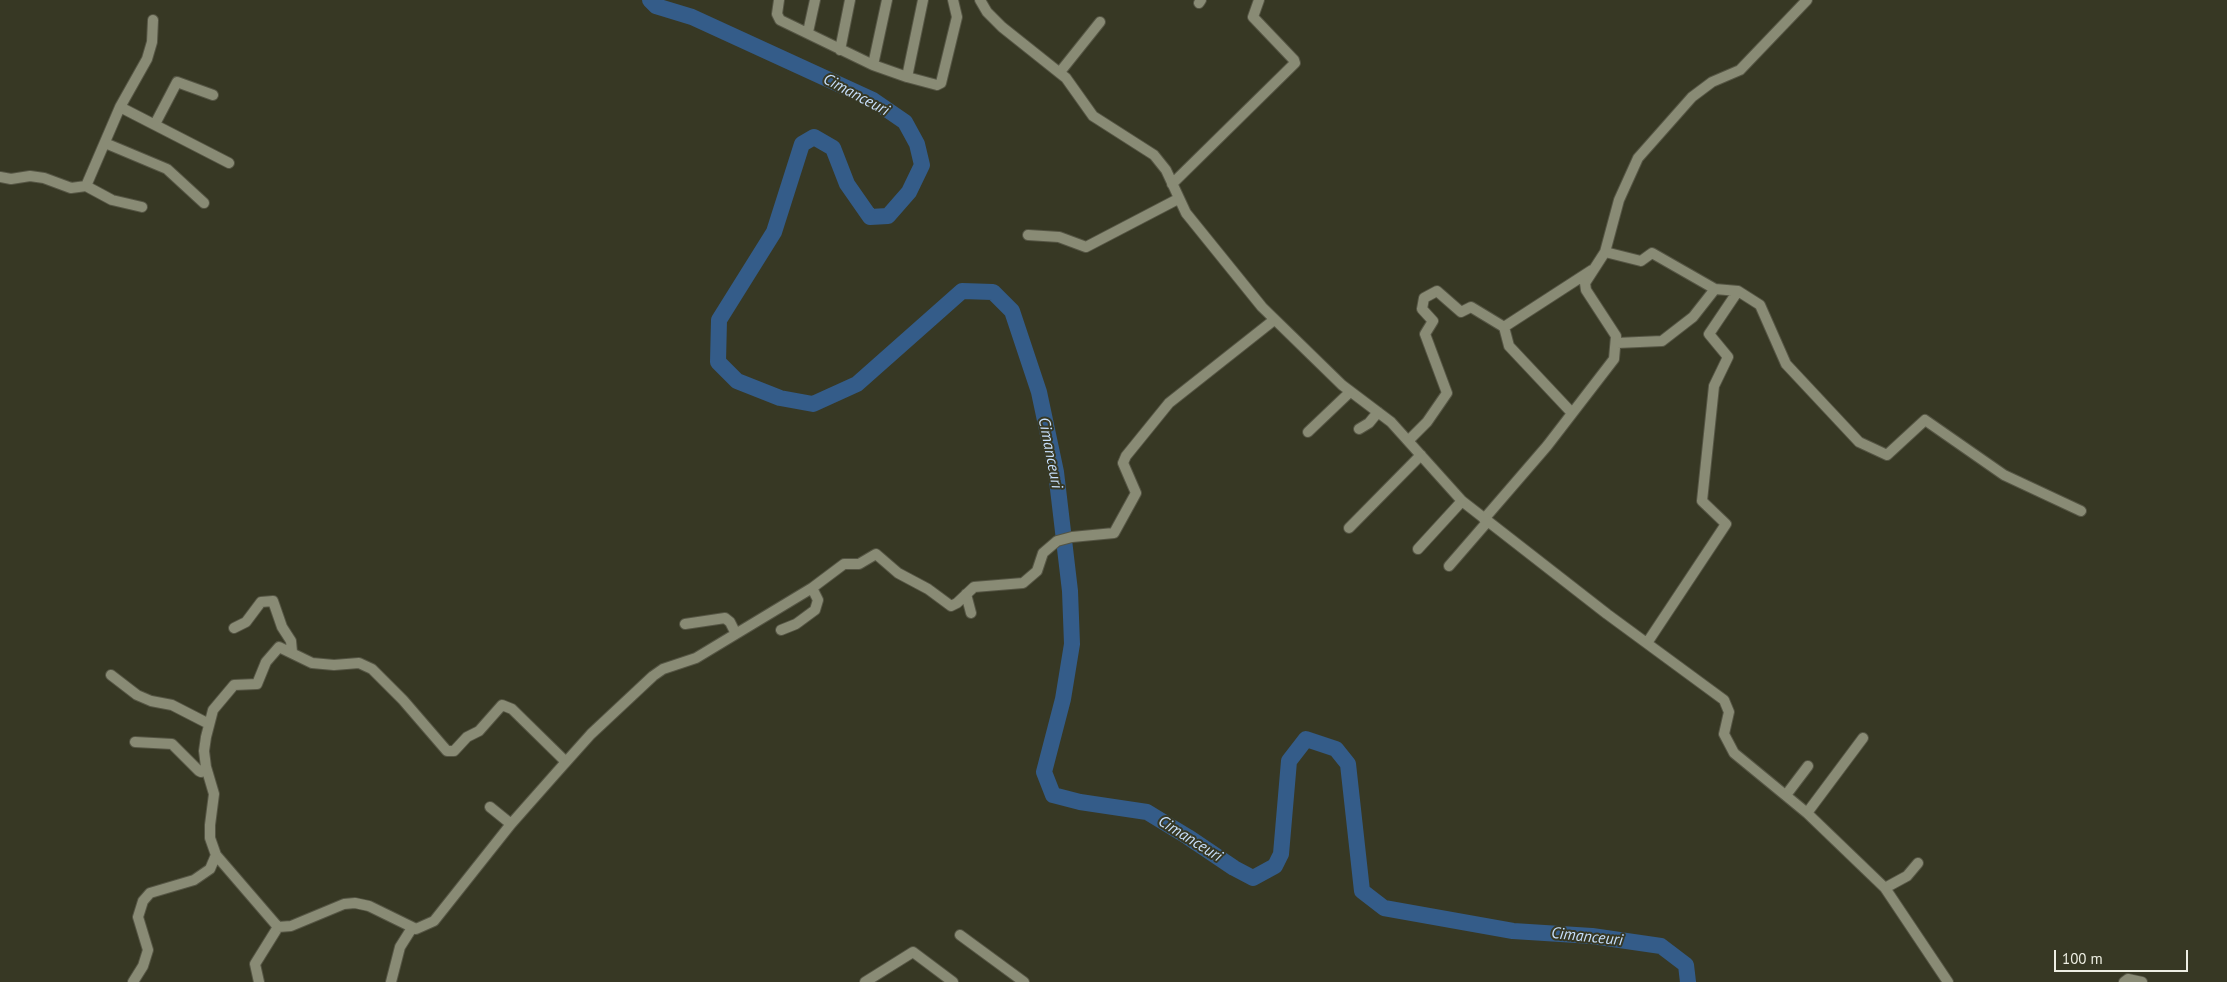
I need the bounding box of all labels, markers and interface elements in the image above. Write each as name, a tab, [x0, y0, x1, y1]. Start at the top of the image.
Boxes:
water label: Cimanceuri	[820, 70, 892, 120]
water label: Cimanceuri	[1034, 416, 1066, 490]
water label: Cimanceuri	[1154, 812, 1226, 866]
water label: Cimanceuri	[1550, 924, 1624, 950]
scale bar	[2057, 940, 2191, 972]
text: 100 m	[2062, 949, 2103, 968]

